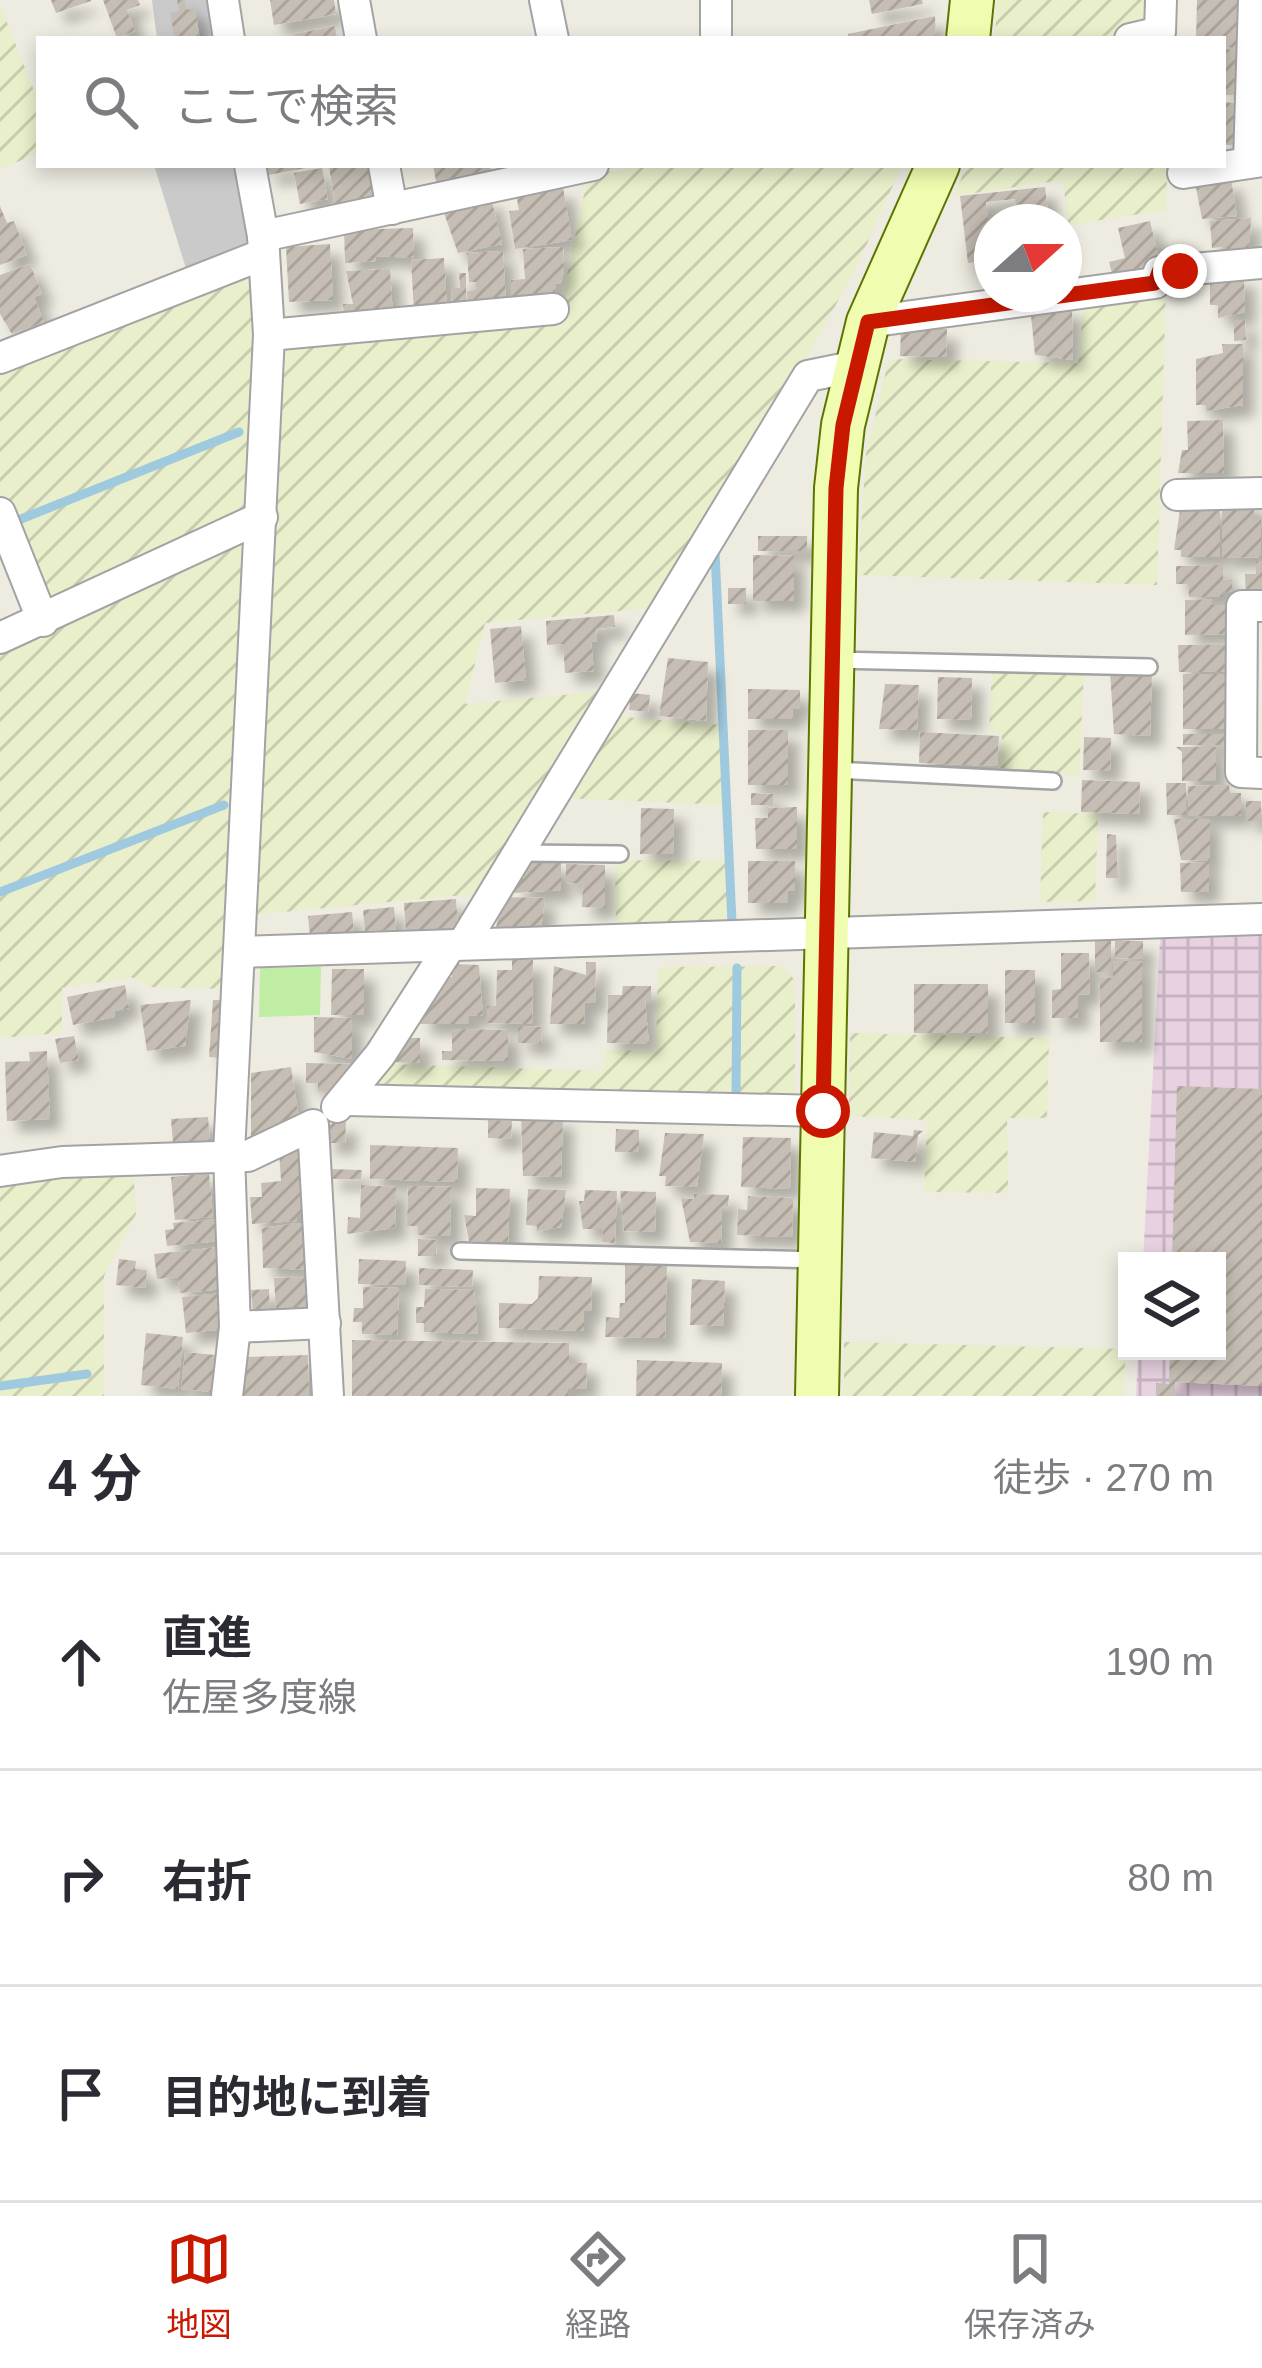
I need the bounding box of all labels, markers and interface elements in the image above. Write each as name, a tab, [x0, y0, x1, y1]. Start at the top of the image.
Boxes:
search box	[36, 36, 1226, 168]
icon: search	[78, 69, 144, 135]
text: ここで検索	[174, 81, 399, 132]
north arrow	[974, 204, 1082, 312]
route end	[1153, 244, 1207, 298]
route start	[796, 1084, 850, 1138]
map controls	[1118, 1252, 1226, 1360]
button: layers	[1118, 1252, 1226, 1360]
text: 4 分	[48, 1450, 142, 1507]
text: 徒歩 · 270 m	[993, 1456, 1214, 1499]
text: 直進	[162, 1612, 252, 1663]
icon: ahead	[48, 1629, 114, 1695]
text: 190 m	[1106, 1640, 1214, 1683]
text: 佐屋多度線	[162, 1676, 357, 1719]
icon: right	[48, 1845, 114, 1911]
text: 右折	[162, 1856, 252, 1907]
text: 80 m	[1127, 1856, 1214, 1899]
icon: arrive	[48, 2061, 114, 2127]
text: 目的地に到着	[162, 2072, 432, 2123]
tab: 地図	[166, 2226, 232, 2346]
tab: 経路	[565, 2226, 631, 2346]
tab: 保存済み	[964, 2226, 1096, 2346]

